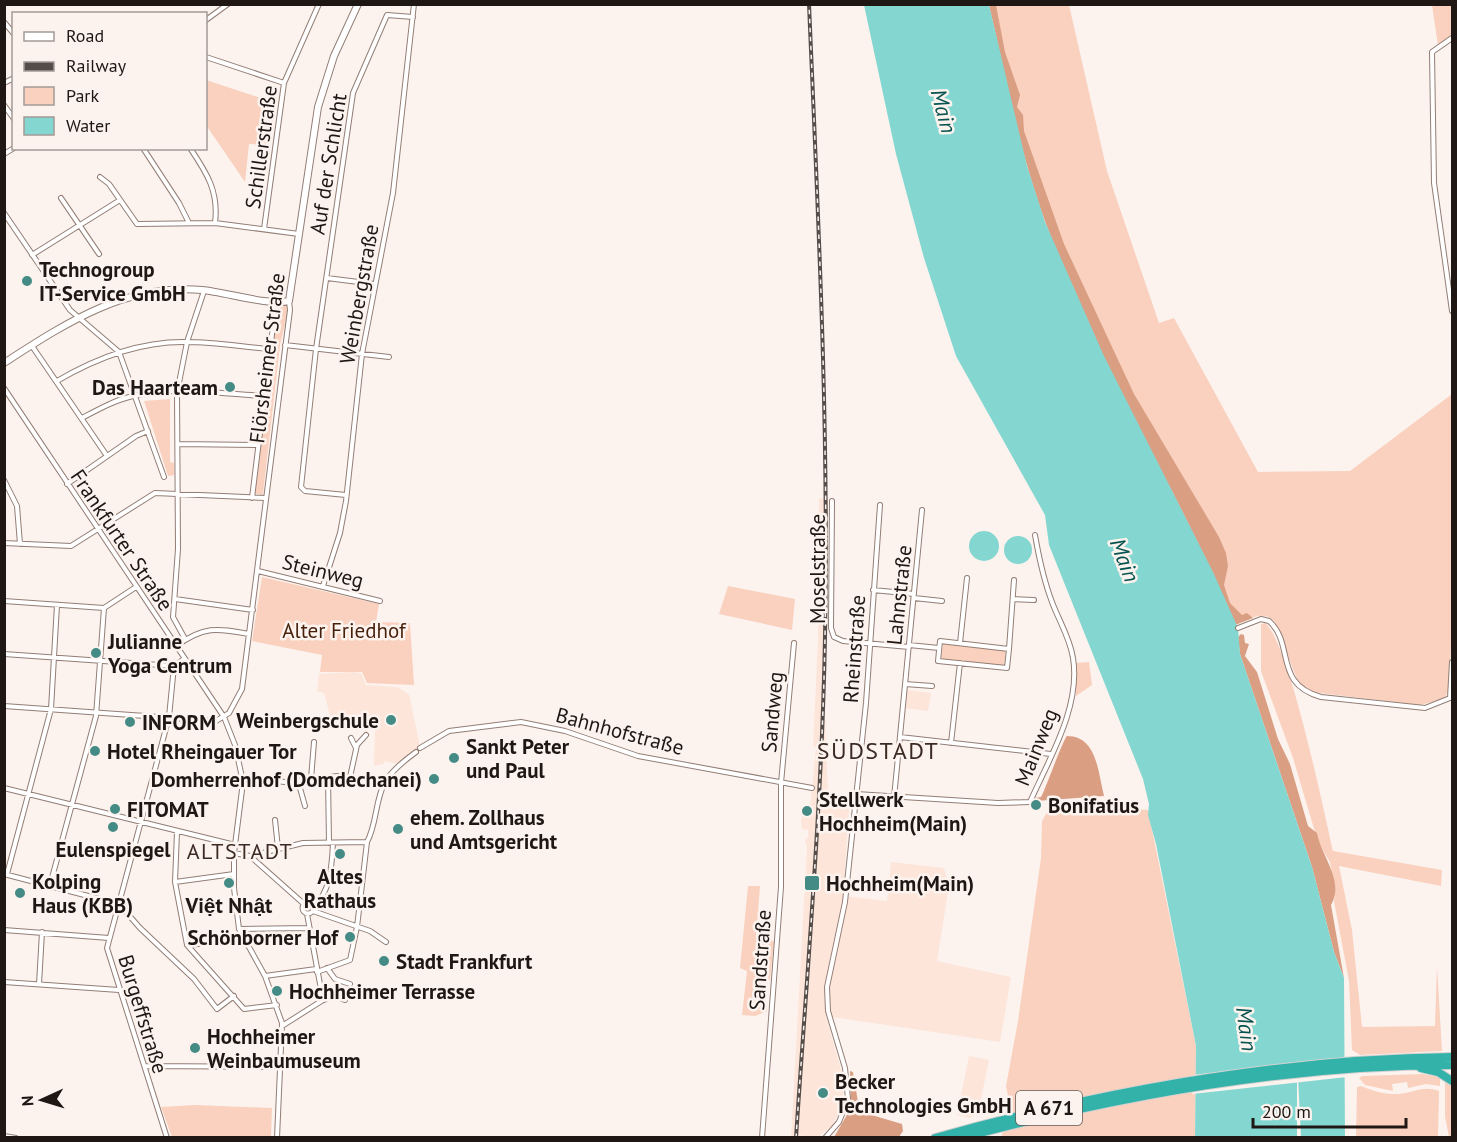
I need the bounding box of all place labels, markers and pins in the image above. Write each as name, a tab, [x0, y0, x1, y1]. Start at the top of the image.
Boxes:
place label: Technogroup IT-Service GmbH	[39, 256, 186, 307]
marker: Technogroup IT-Service GmbH	[20, 274, 34, 288]
place label: Das Haarteam	[92, 374, 218, 401]
marker: Das Haarteam	[223, 380, 237, 394]
place label: Julianne Yoga Centrum	[107, 628, 232, 679]
marker: Julianne Yoga Centrum	[89, 646, 103, 660]
place label: Weinbergschule	[236, 707, 379, 734]
place label: INFORM	[142, 709, 216, 736]
marker: Weinbergschule	[384, 713, 398, 727]
marker: INFORM	[123, 715, 137, 729]
place label: Sankt Peter und Paul	[466, 733, 570, 784]
place label: Hotel Rheingauer Tor	[107, 738, 297, 765]
marker: Hotel Rheingauer Tor	[88, 744, 102, 758]
marker: Sankt Peter und Paul	[447, 751, 461, 765]
place label: Domherrenhof (Domdechanei)	[151, 766, 422, 793]
marker: Domherrenhof (Domdechanei)	[427, 772, 441, 786]
place label: Stellwerk Hochheim(Main)	[819, 786, 967, 837]
place label: Bonifatius	[1048, 792, 1139, 819]
place label: FITOMAT	[127, 796, 209, 823]
marker: Bonifatius	[1029, 798, 1043, 812]
marker: FITOMAT	[108, 802, 122, 816]
place label: ehem. Zollhaus und Amtsgericht	[410, 804, 558, 855]
marker: Stellwerk Hochheim(Main)	[800, 804, 814, 818]
marker: Eulenspiegel	[106, 820, 120, 834]
marker: ehem. Zollhaus und Amtsgericht	[391, 822, 405, 836]
place label: Eulenspiegel	[55, 836, 171, 863]
marker: Altes Rathaus	[333, 847, 347, 861]
place label: Altes Rathaus	[304, 863, 376, 914]
place label: Kolping Haus (KBB)	[32, 868, 133, 919]
place label: Hochheim(Main)	[826, 870, 974, 897]
marker: Hochheim(Main)	[803, 874, 821, 892]
marker: Việt Nhật	[222, 876, 236, 890]
marker: Kolping Haus (KBB)	[13, 886, 27, 900]
place label: Việt Nhật	[185, 892, 273, 919]
place label: Schönborner Hof	[187, 924, 339, 951]
marker: Schönborner Hof	[343, 930, 357, 944]
place label: Stadt Frankfurt	[396, 948, 533, 975]
marker: Stadt Frankfurt	[377, 954, 391, 968]
place label: Hochheimer Terrasse	[289, 978, 475, 1005]
marker: Hochheimer Terrasse	[270, 984, 284, 998]
place label: Hochheimer Weinbaumuseum	[207, 1023, 361, 1074]
marker: Hochheimer Weinbaumuseum	[188, 1041, 202, 1055]
place label: Becker Technologies GmbH	[835, 1068, 1012, 1119]
marker: Becker Technologies GmbH	[816, 1086, 830, 1100]

